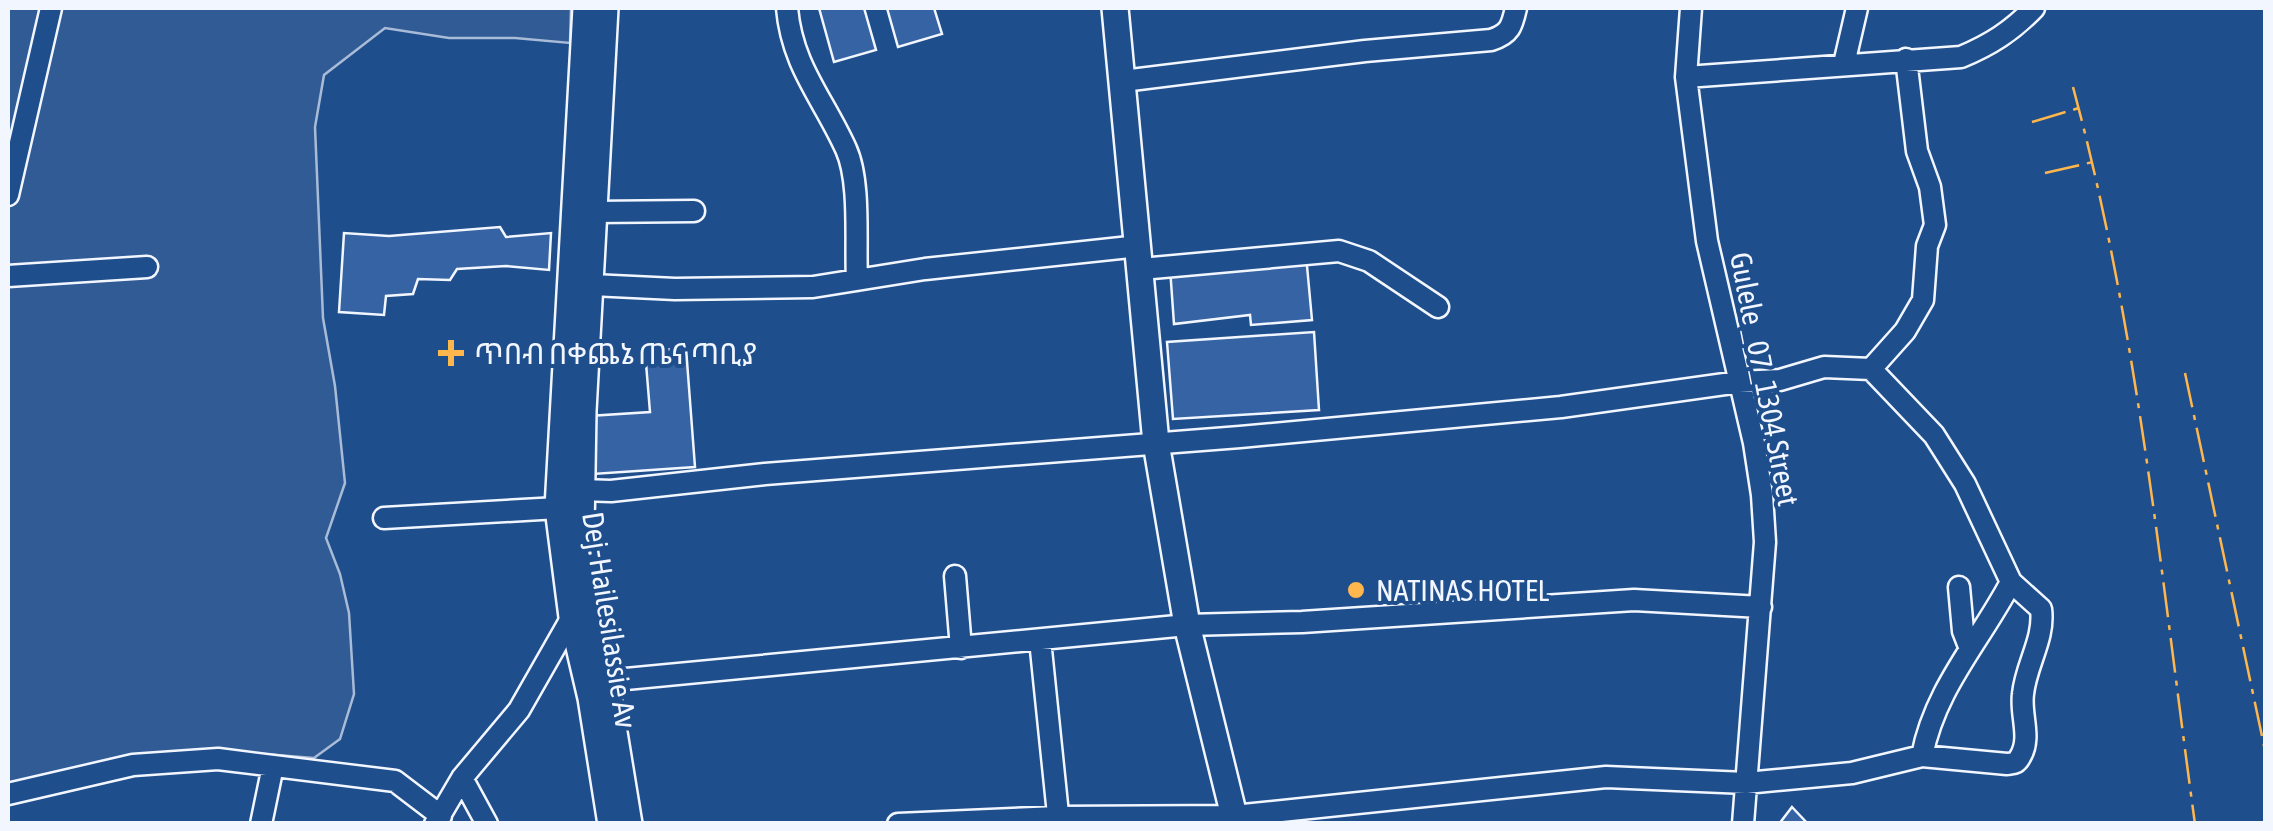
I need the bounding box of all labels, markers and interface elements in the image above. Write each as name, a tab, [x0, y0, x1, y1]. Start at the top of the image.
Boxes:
street label: Gulele _07_1304 Street	[1724, 249, 1806, 509]
place label: ጥበብ በቀጨኔ ጤና ጣቢያ	[474, 336, 757, 370]
marker: ጥበብ በቀጨኔ ጤና ጣቢያ	[438, 340, 464, 366]
street label: Dej. Hailesilassie Av	[576, 509, 644, 731]
place label: NATINAS HOTEL	[1376, 573, 1549, 607]
marker: NATINAS HOTEL	[1345, 579, 1367, 601]

